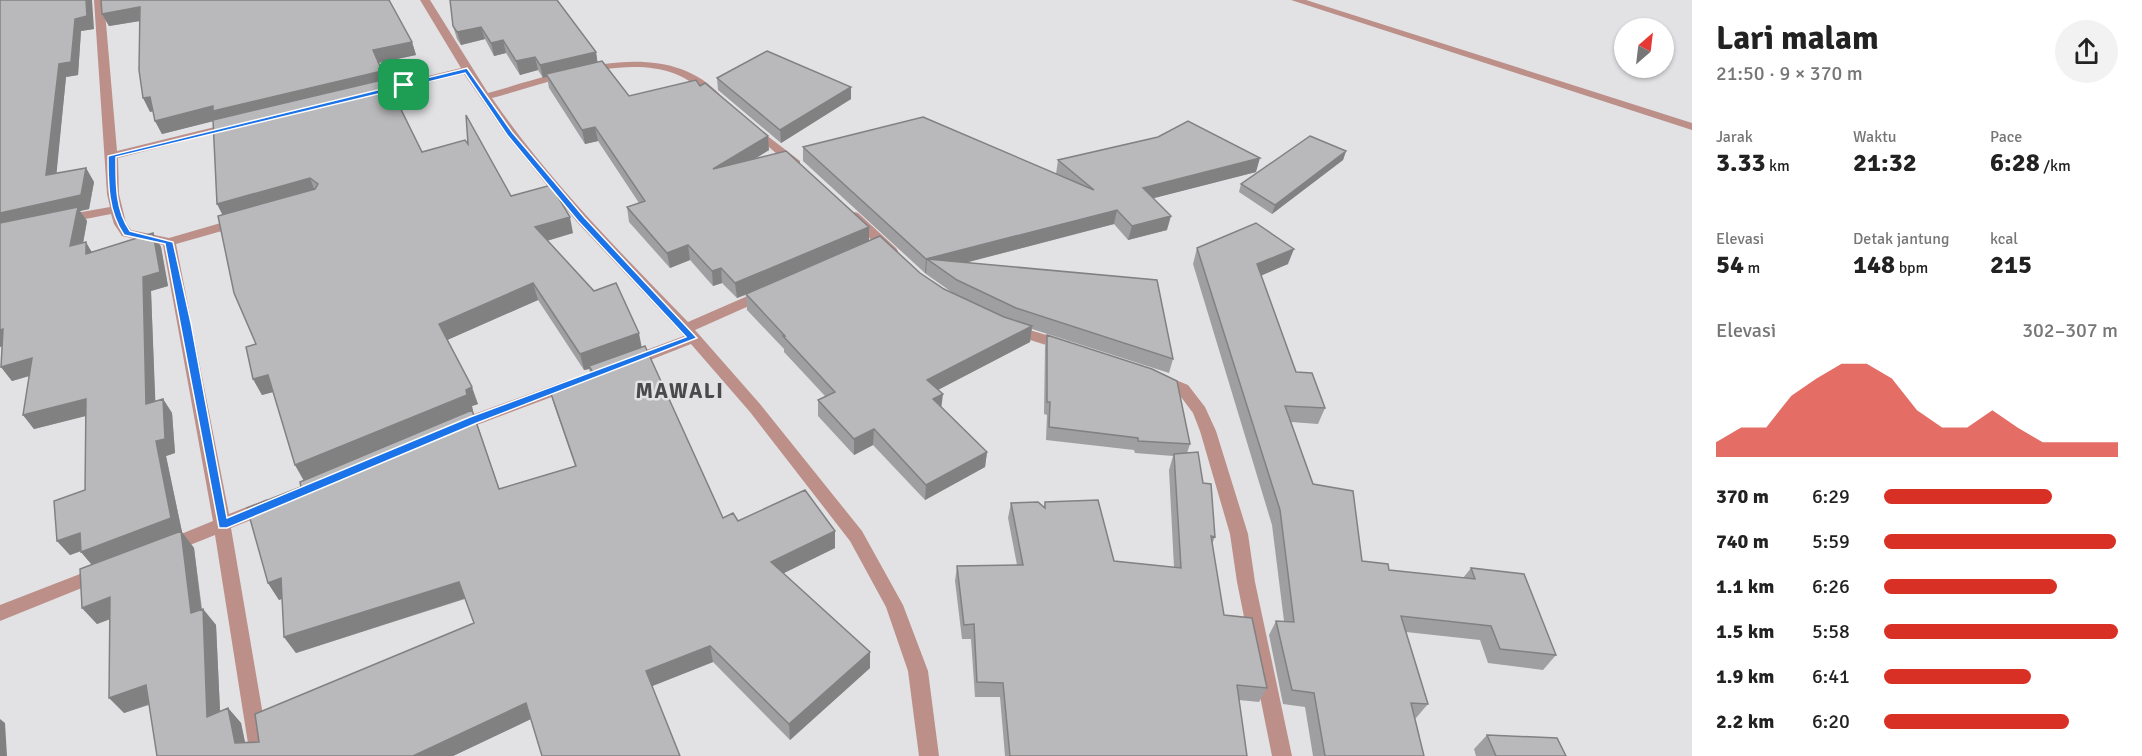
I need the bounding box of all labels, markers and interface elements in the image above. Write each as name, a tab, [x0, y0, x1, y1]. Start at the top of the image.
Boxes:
north arrow	[1614, 18, 1674, 78]
map controls	[1614, 18, 1674, 78]
text: Lari malam	[1716, 18, 1879, 59]
button: share	[2055, 20, 2118, 83]
pin	[378, 59, 429, 110]
text: 21:50 · 9 × 370 m	[1716, 61, 1863, 86]
icon: arrive	[387, 68, 420, 101]
text: Jarak	[1716, 127, 1753, 147]
text: Waktu	[1853, 127, 1897, 147]
text: Pace	[1990, 127, 2022, 147]
text: 3.33	[1716, 147, 1766, 179]
text: 21:32	[1853, 147, 1917, 179]
text: 6:28	[1990, 147, 2040, 179]
text: km	[1766, 156, 1790, 176]
text: /km	[2040, 156, 2071, 176]
text: Elevasi	[1716, 229, 1764, 249]
text: Detak jantung	[1853, 229, 1949, 249]
text: kcal	[1990, 229, 2018, 249]
text: 54	[1716, 249, 1744, 281]
text: 148	[1853, 249, 1895, 281]
text: 215	[1990, 249, 2032, 281]
text: m	[1744, 258, 1760, 278]
text: bpm	[1895, 258, 1928, 278]
text: Elevasi	[1716, 318, 1776, 343]
text: 302–307 m	[2022, 318, 2118, 343]
district label: MAWALI	[636, 378, 724, 404]
text: 370 m	[1716, 484, 1769, 509]
text: 6:29	[1812, 484, 1850, 509]
text: 740 m	[1716, 529, 1769, 554]
text: 5:59	[1812, 529, 1850, 554]
text: 1.1 km	[1716, 574, 1774, 599]
text: 6:26	[1812, 574, 1850, 599]
text: 1.5 km	[1716, 619, 1774, 644]
text: 5:58	[1812, 619, 1850, 644]
text: 1.9 km	[1716, 664, 1774, 689]
text: 6:41	[1812, 664, 1850, 689]
text: 2.2 km	[1716, 709, 1774, 734]
text: 6:20	[1812, 709, 1850, 734]

